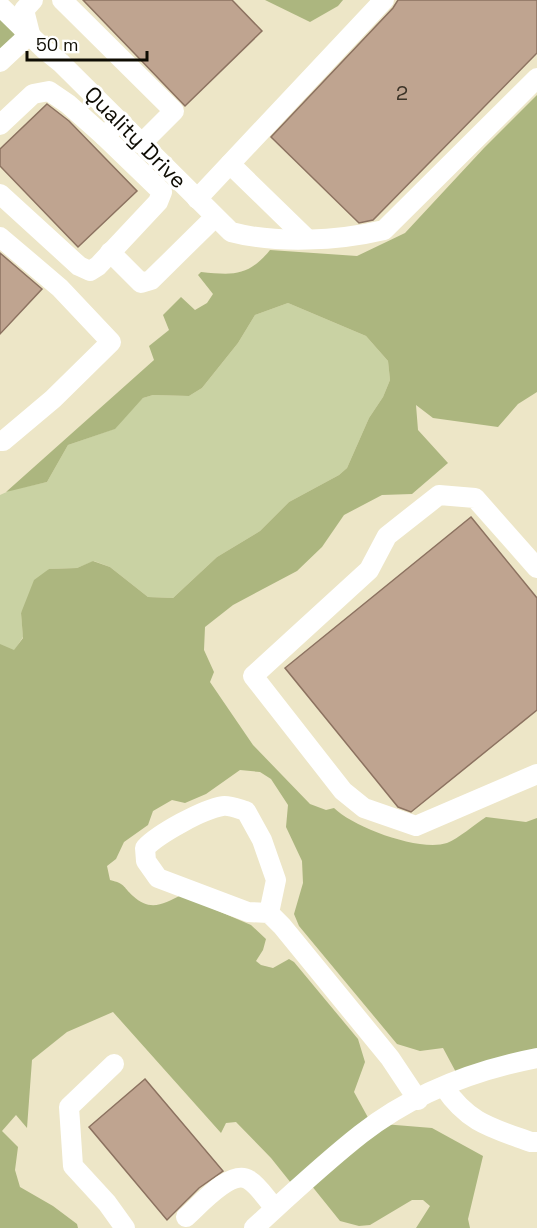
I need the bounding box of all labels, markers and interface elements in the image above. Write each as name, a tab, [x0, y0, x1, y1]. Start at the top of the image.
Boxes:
scale bar	[27, 24, 147, 62]
text: 50 m	[36, 33, 78, 56]
street label: Quality Drive	[79, 80, 193, 194]
house number: 2	[396, 80, 408, 106]

